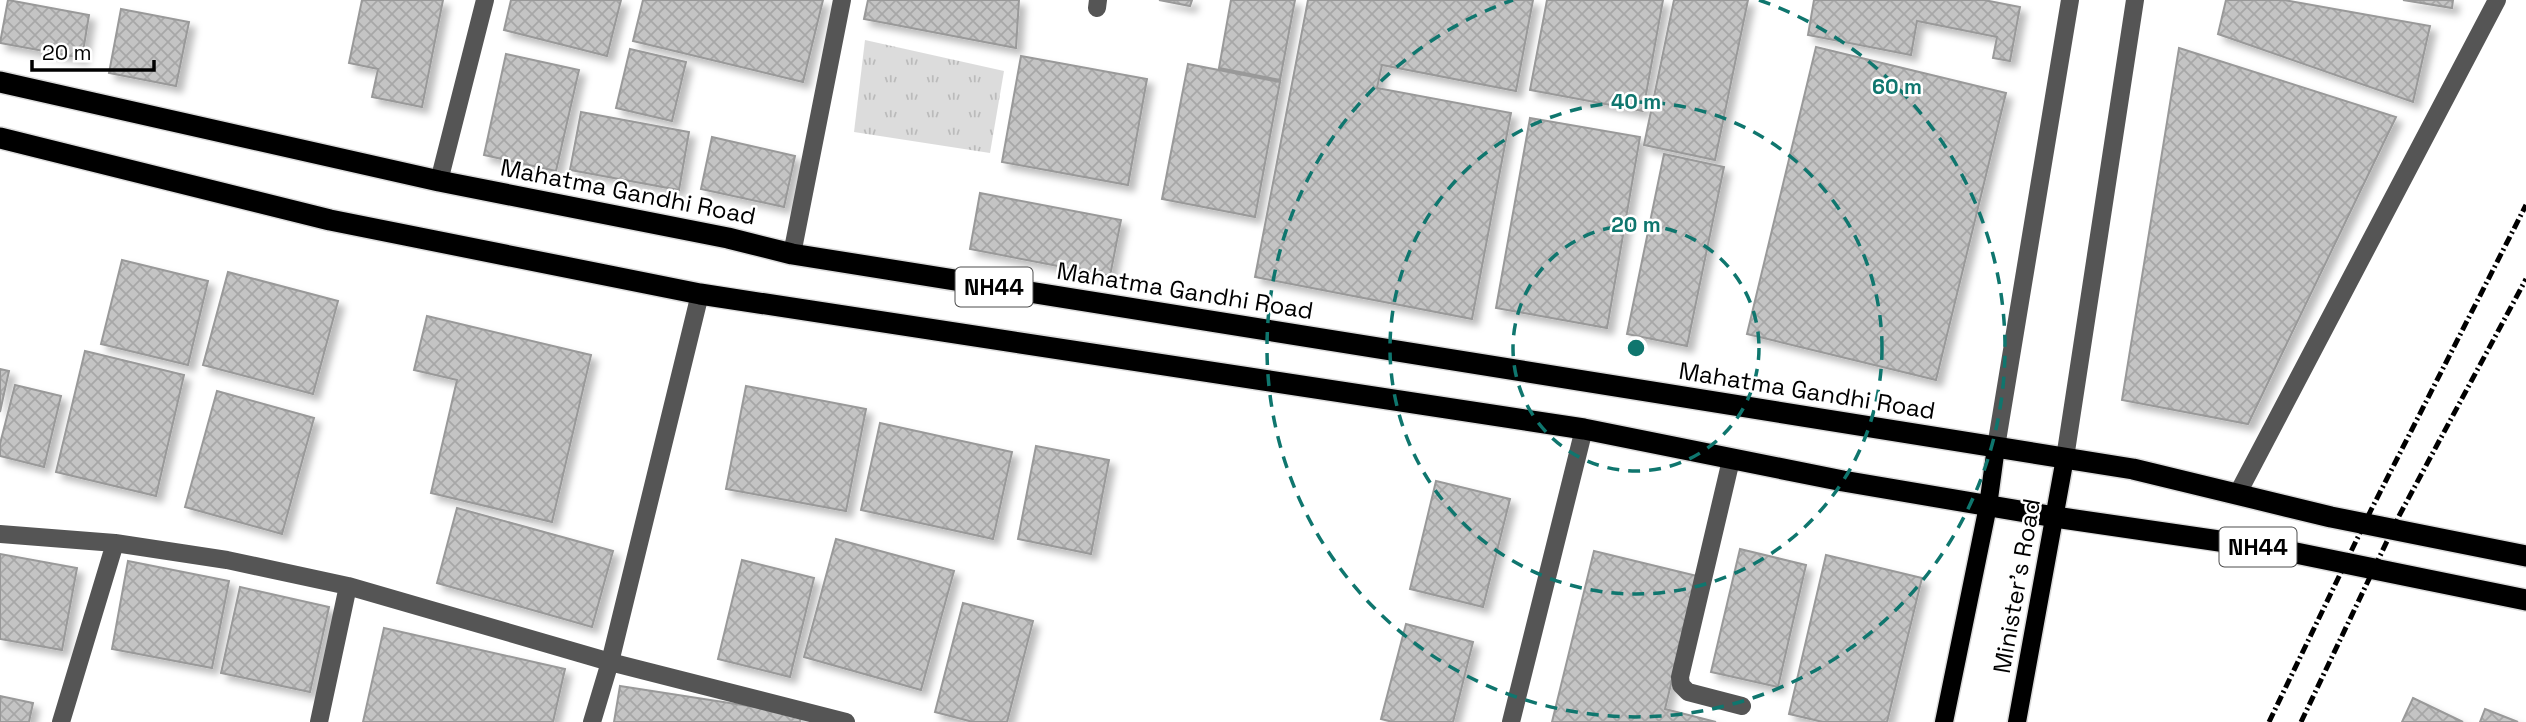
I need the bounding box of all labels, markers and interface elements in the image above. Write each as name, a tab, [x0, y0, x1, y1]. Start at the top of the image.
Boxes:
scale bar	[32, 28, 154, 72]
text: 20 m	[42, 39, 92, 66]
text: 60 m	[1872, 73, 1922, 100]
text: 40 m	[1611, 88, 1661, 115]
street label: Mahatma Gandhi Road	[498, 152, 758, 231]
text: 20 m	[1611, 211, 1661, 238]
street label: Mahatma Gandhi Road	[1055, 255, 1316, 326]
road number: NH44	[956, 268, 1032, 306]
centre of rings	[1624, 336, 1648, 360]
street label: Mahatma Gandhi Road	[1677, 355, 1938, 426]
street label: Minister's Road	[1986, 496, 2047, 676]
road number: NH44	[2220, 527, 2296, 566]

